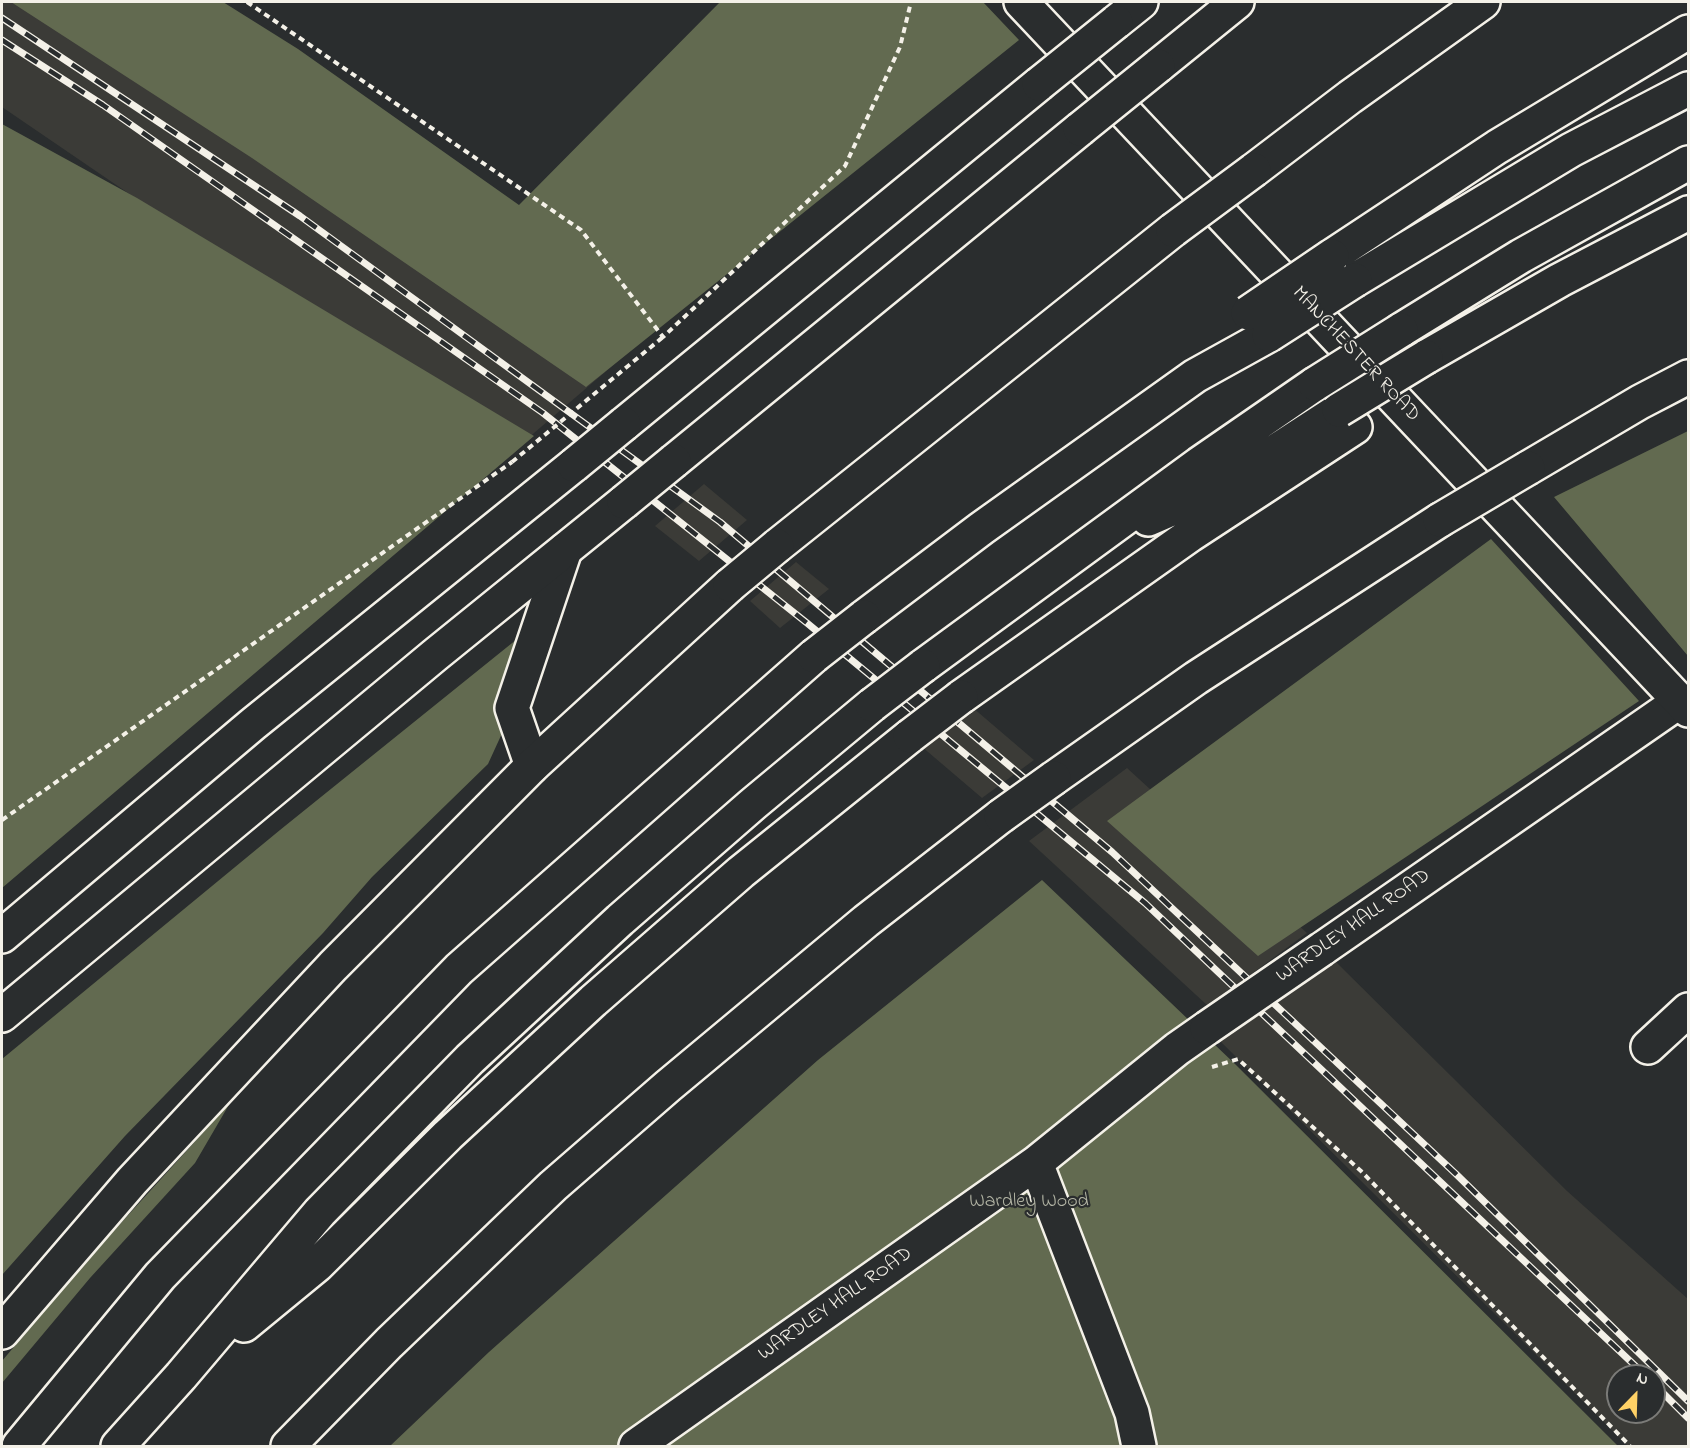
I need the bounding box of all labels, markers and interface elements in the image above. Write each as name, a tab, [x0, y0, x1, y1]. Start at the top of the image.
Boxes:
street label: MANCHESTER ROAD	[1286, 282, 1424, 428]
street label: WARDLEY HALL ROAD	[1272, 865, 1436, 989]
park label: Wardley Wood	[969, 1191, 1089, 1215]
street label: WARDLEY HALL ROAD	[754, 1243, 918, 1367]
north arrow	[1606, 1364, 1666, 1424]
text: N	[1633, 1366, 1652, 1392]

